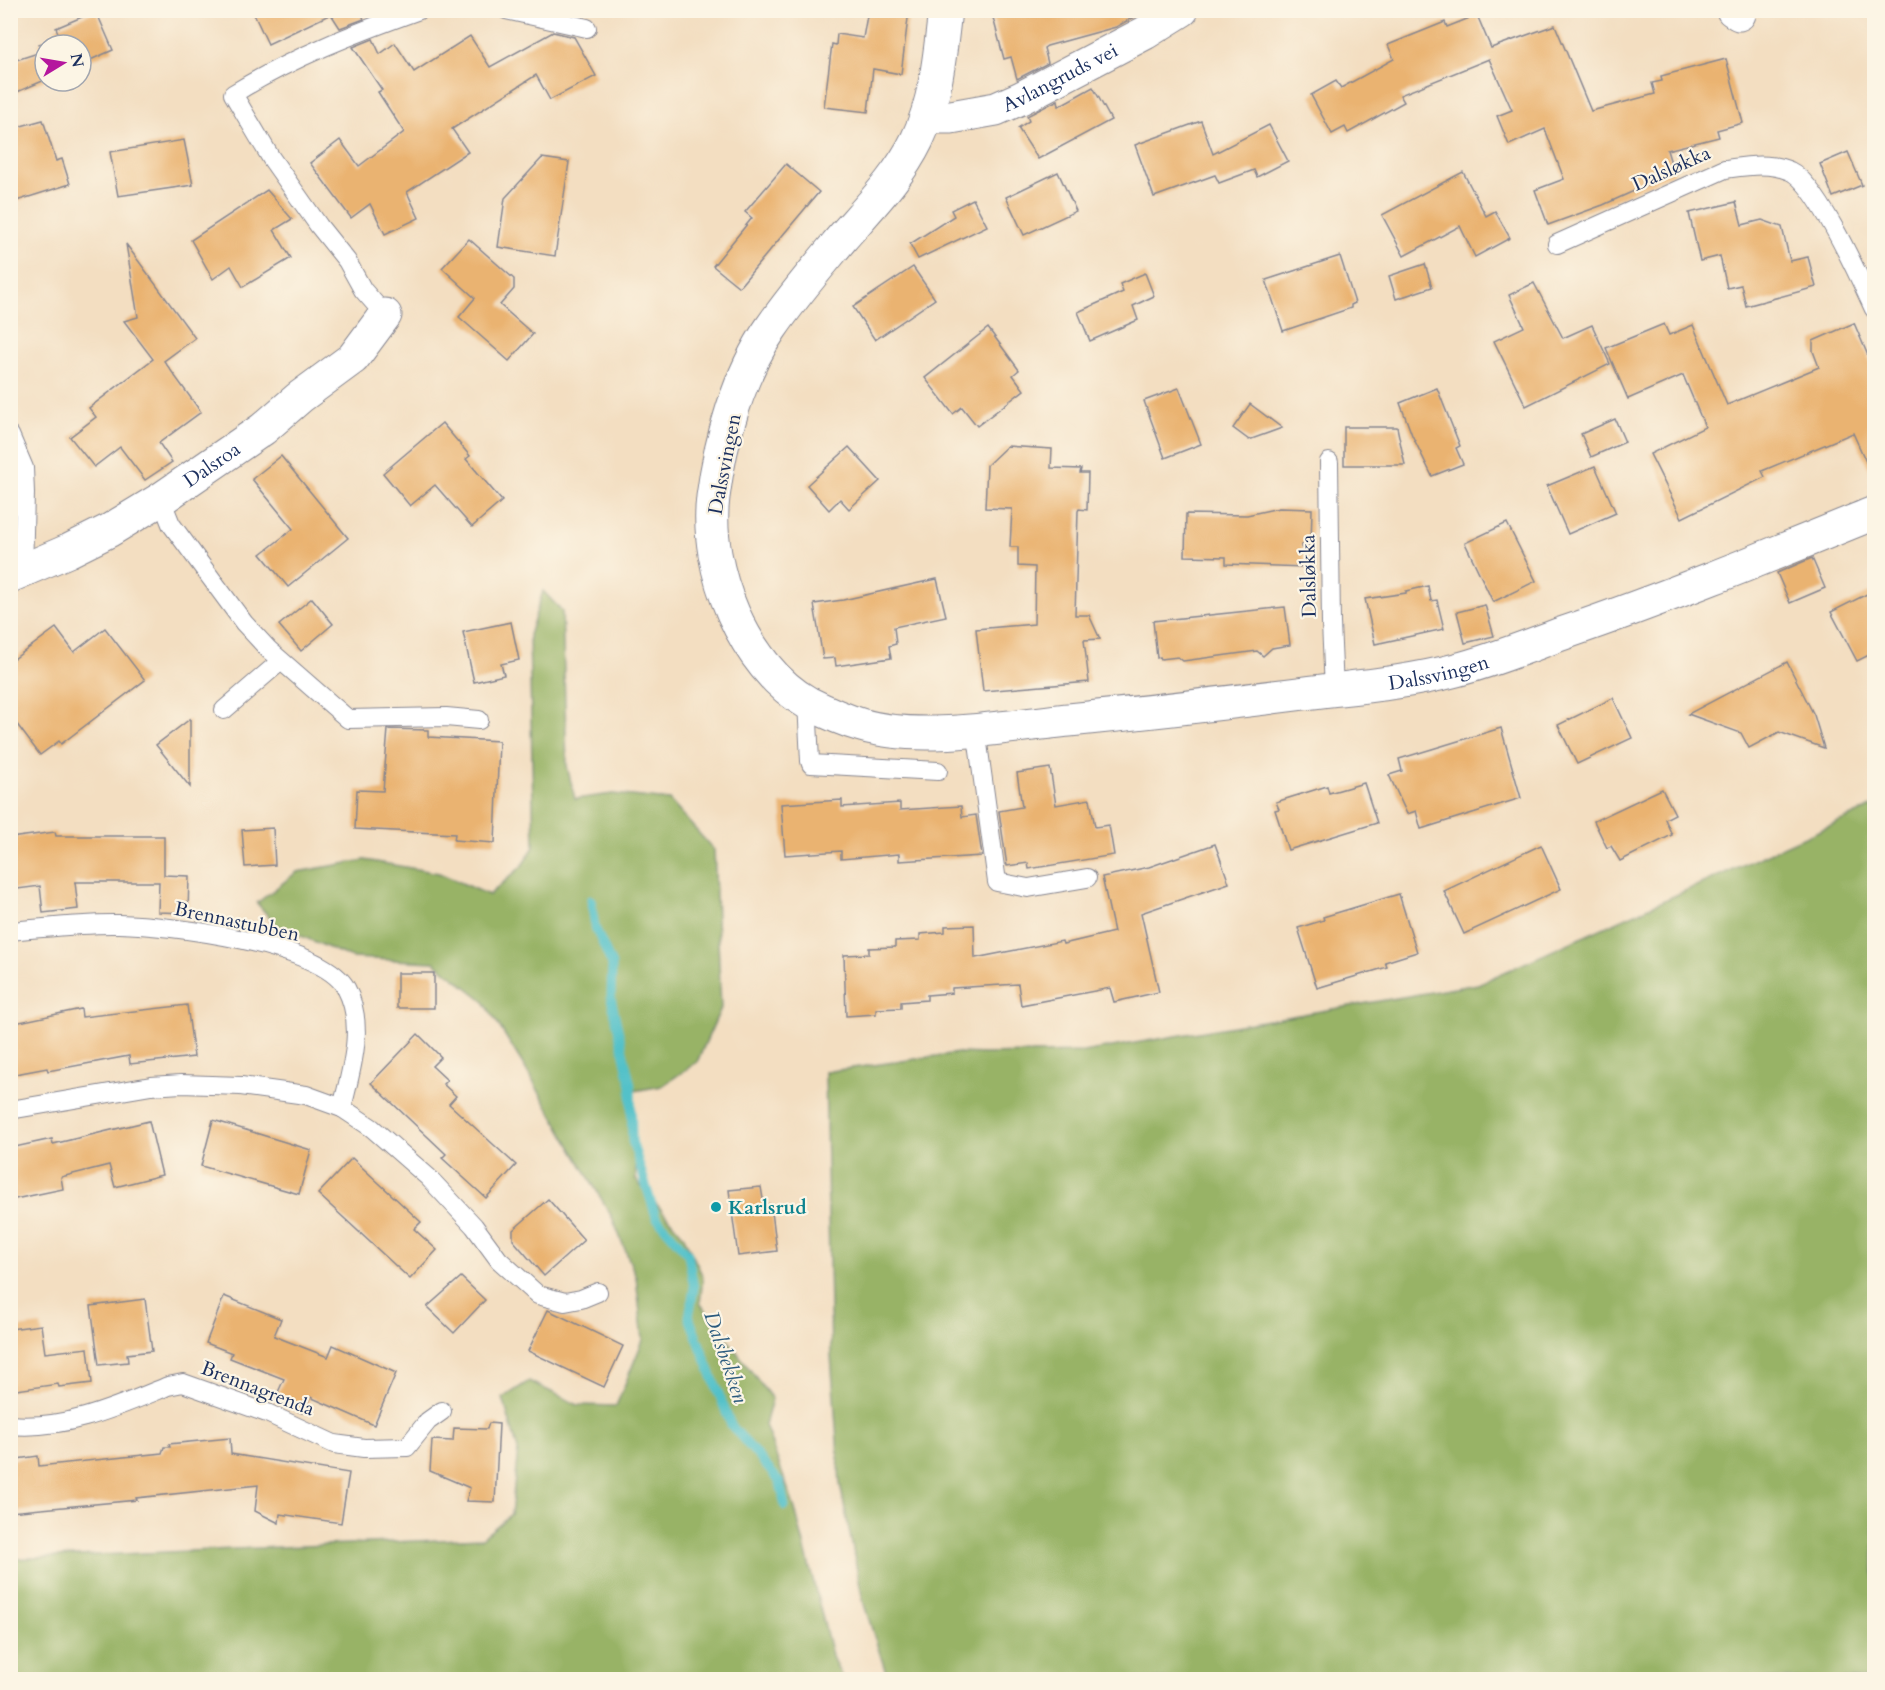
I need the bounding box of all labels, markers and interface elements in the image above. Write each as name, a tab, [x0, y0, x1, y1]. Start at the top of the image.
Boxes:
north arrow	[33, 33, 93, 93]
street label: Avlangruds vei	[998, 37, 1123, 119]
text: N	[65, 51, 89, 69]
street label: Dalsløkka	[1628, 139, 1715, 198]
street label: Dalssvingen	[701, 411, 748, 517]
street label: Dalsroa	[178, 435, 246, 494]
street label: Dalsløkka	[1294, 534, 1323, 618]
street label: Dalssvingen	[1387, 648, 1493, 697]
street label: Brennastubben	[172, 895, 303, 948]
place label: Karlsrud	[728, 1194, 807, 1221]
marker: Karlsrud	[709, 1200, 723, 1214]
water label: Dalsbekken	[696, 1307, 755, 1408]
street label: Brennagrenda	[197, 1354, 319, 1423]

